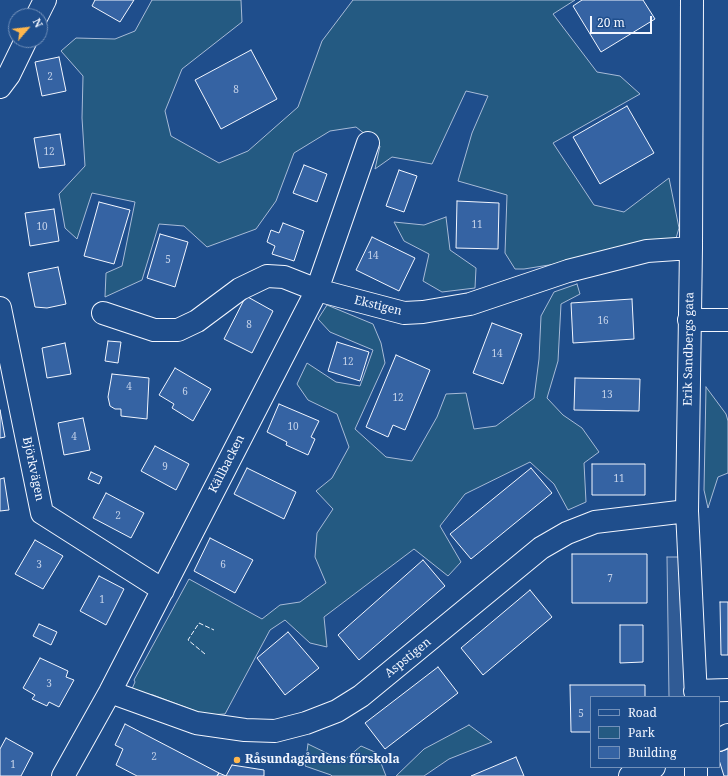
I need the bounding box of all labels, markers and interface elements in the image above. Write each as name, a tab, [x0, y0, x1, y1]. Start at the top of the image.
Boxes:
north arrow	[8, 8, 48, 48]
scale bar	[592, 8, 654, 34]
text: 20 m	[597, 14, 625, 31]
text: N	[29, 15, 47, 30]
house number: 2	[47, 71, 53, 83]
house number: 8	[233, 84, 239, 96]
house number: 12	[43, 146, 55, 158]
house number: 11	[471, 219, 483, 231]
house number: 10	[36, 221, 48, 233]
house number: 14	[367, 250, 379, 262]
house number: 5	[165, 254, 171, 266]
street label: Erik Sandbergs gata	[681, 292, 697, 406]
street label: Ekstigen	[353, 293, 403, 319]
house number: 16	[597, 315, 609, 327]
house number: 8	[246, 319, 252, 331]
house number: 14	[491, 348, 503, 360]
house number: 12	[342, 356, 354, 368]
house number: 4	[126, 381, 132, 393]
house number: 6	[182, 386, 188, 398]
house number: 13	[601, 389, 613, 401]
house number: 12	[392, 392, 404, 404]
house number: 10	[287, 421, 299, 433]
house number: 4	[71, 431, 77, 443]
street label: Källbacken	[206, 432, 248, 496]
street label: Björkvägen	[19, 436, 47, 502]
house number: 9	[162, 461, 168, 473]
house number: 11	[613, 473, 625, 485]
house number: 2	[115, 510, 121, 522]
house number: 3	[36, 559, 42, 571]
house number: 6	[220, 559, 226, 571]
house number: 7	[607, 573, 613, 585]
house number: 1	[99, 594, 105, 606]
street label: Aspstigen	[382, 635, 434, 681]
house number: 3	[46, 678, 52, 690]
legend	[590, 696, 720, 768]
text: Road	[628, 704, 657, 721]
house number: 5	[578, 708, 584, 720]
text: Park	[628, 724, 655, 741]
text: Building	[628, 744, 676, 761]
house number: 2	[151, 751, 157, 763]
place label: Råsundagårdens förskola	[245, 753, 400, 767]
marker: Råsundagårdens förskola	[232, 755, 242, 765]
house number: 1	[10, 759, 16, 771]

